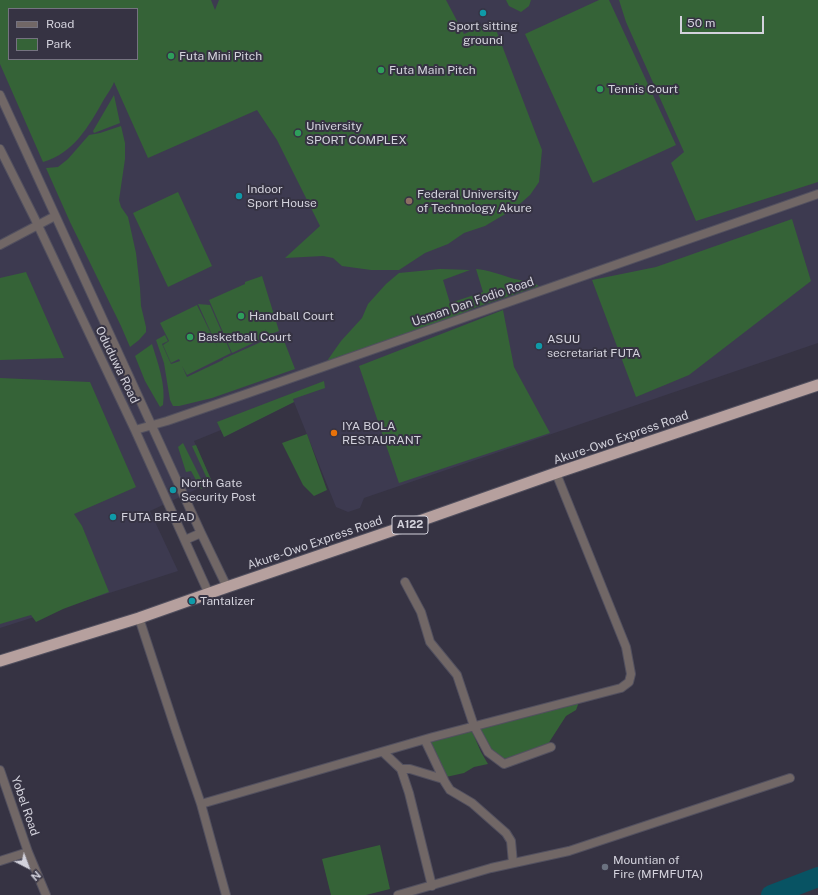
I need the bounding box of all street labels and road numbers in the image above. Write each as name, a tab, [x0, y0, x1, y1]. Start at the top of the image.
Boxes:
street label: Usman Dan Fodio Road	[410, 274, 536, 330]
street label: Oduduwa Road	[92, 324, 142, 406]
street label: Akure-Owo Express Road	[552, 408, 690, 468]
street label: Akure-Owo Express Road	[246, 513, 384, 573]
road number: A122	[392, 516, 428, 534]
street label: Yobel Road	[8, 774, 42, 838]

